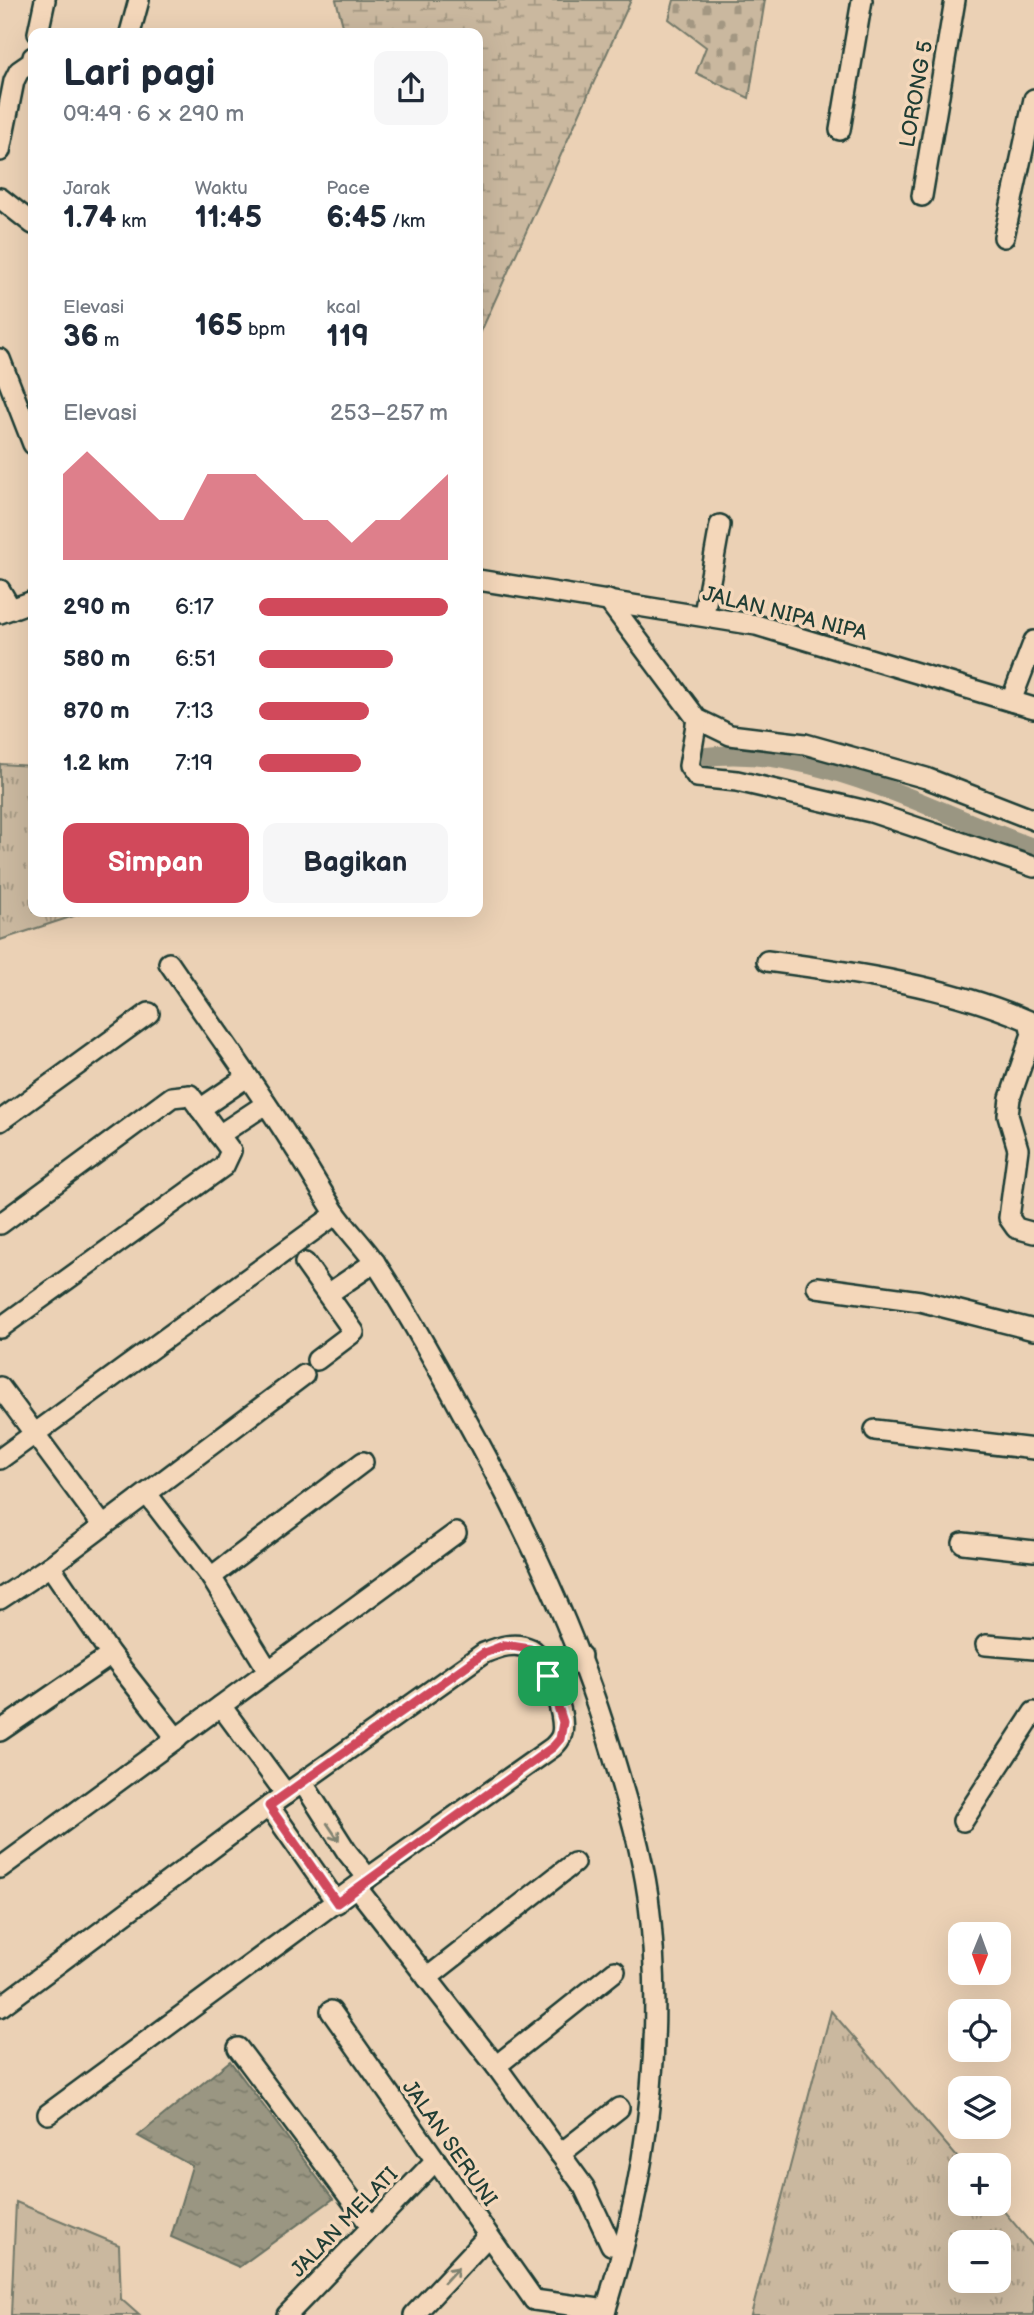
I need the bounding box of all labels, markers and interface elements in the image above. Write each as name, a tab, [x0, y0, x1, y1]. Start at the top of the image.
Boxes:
street label: LORONG 5	[895, 39, 938, 149]
text: Lari pagi	[63, 51, 215, 96]
button: share	[374, 51, 448, 125]
text: 09:49 · 6 × 290 m	[63, 100, 244, 128]
text: Jarak	[63, 177, 110, 200]
text: Waktu	[195, 177, 248, 200]
text: Pace	[326, 177, 370, 200]
text: 1.74	[63, 200, 116, 236]
text: 11:45	[195, 200, 262, 236]
text: 6:45	[326, 200, 387, 236]
text: km	[116, 210, 147, 233]
text: /km	[387, 210, 425, 233]
text: Elevasi	[63, 296, 124, 319]
text: kcal	[326, 296, 360, 319]
text: 165	[195, 308, 243, 344]
text: bpm	[243, 318, 285, 341]
text: 36	[63, 319, 99, 355]
text: 119	[326, 319, 369, 355]
text: m	[99, 329, 120, 352]
text: Elevasi	[63, 399, 137, 427]
text: 253–257 m	[330, 399, 448, 427]
street label: JALAN NIPA NIPA	[700, 581, 870, 646]
text: 290 m	[63, 593, 130, 621]
text: 6:17	[175, 593, 214, 621]
text: 580 m	[63, 645, 130, 673]
text: 6:51	[175, 645, 216, 673]
text: 870 m	[63, 697, 130, 725]
text: 7:13	[175, 697, 214, 725]
text: 1.2 km	[63, 749, 129, 777]
text: 7:19	[175, 749, 213, 777]
button: Simpan	[63, 823, 249, 903]
button: Bagikan	[263, 823, 448, 903]
pin	[518, 1646, 578, 1706]
icon: arrive	[529, 1657, 567, 1695]
one-way arrow	[326, 1822, 340, 1841]
north arrow	[948, 1922, 1012, 1984]
map controls	[948, 1922, 1011, 2293]
button: locate	[948, 1999, 1011, 2062]
street label: JALAN SERUNI	[397, 2076, 502, 2211]
button: layers	[948, 2076, 1011, 2139]
button: +	[948, 2153, 1011, 2216]
street label: JALAN MELATI	[286, 2162, 403, 2282]
button: −	[948, 2230, 1011, 2293]
one-way arrow	[443, 2266, 459, 2284]

